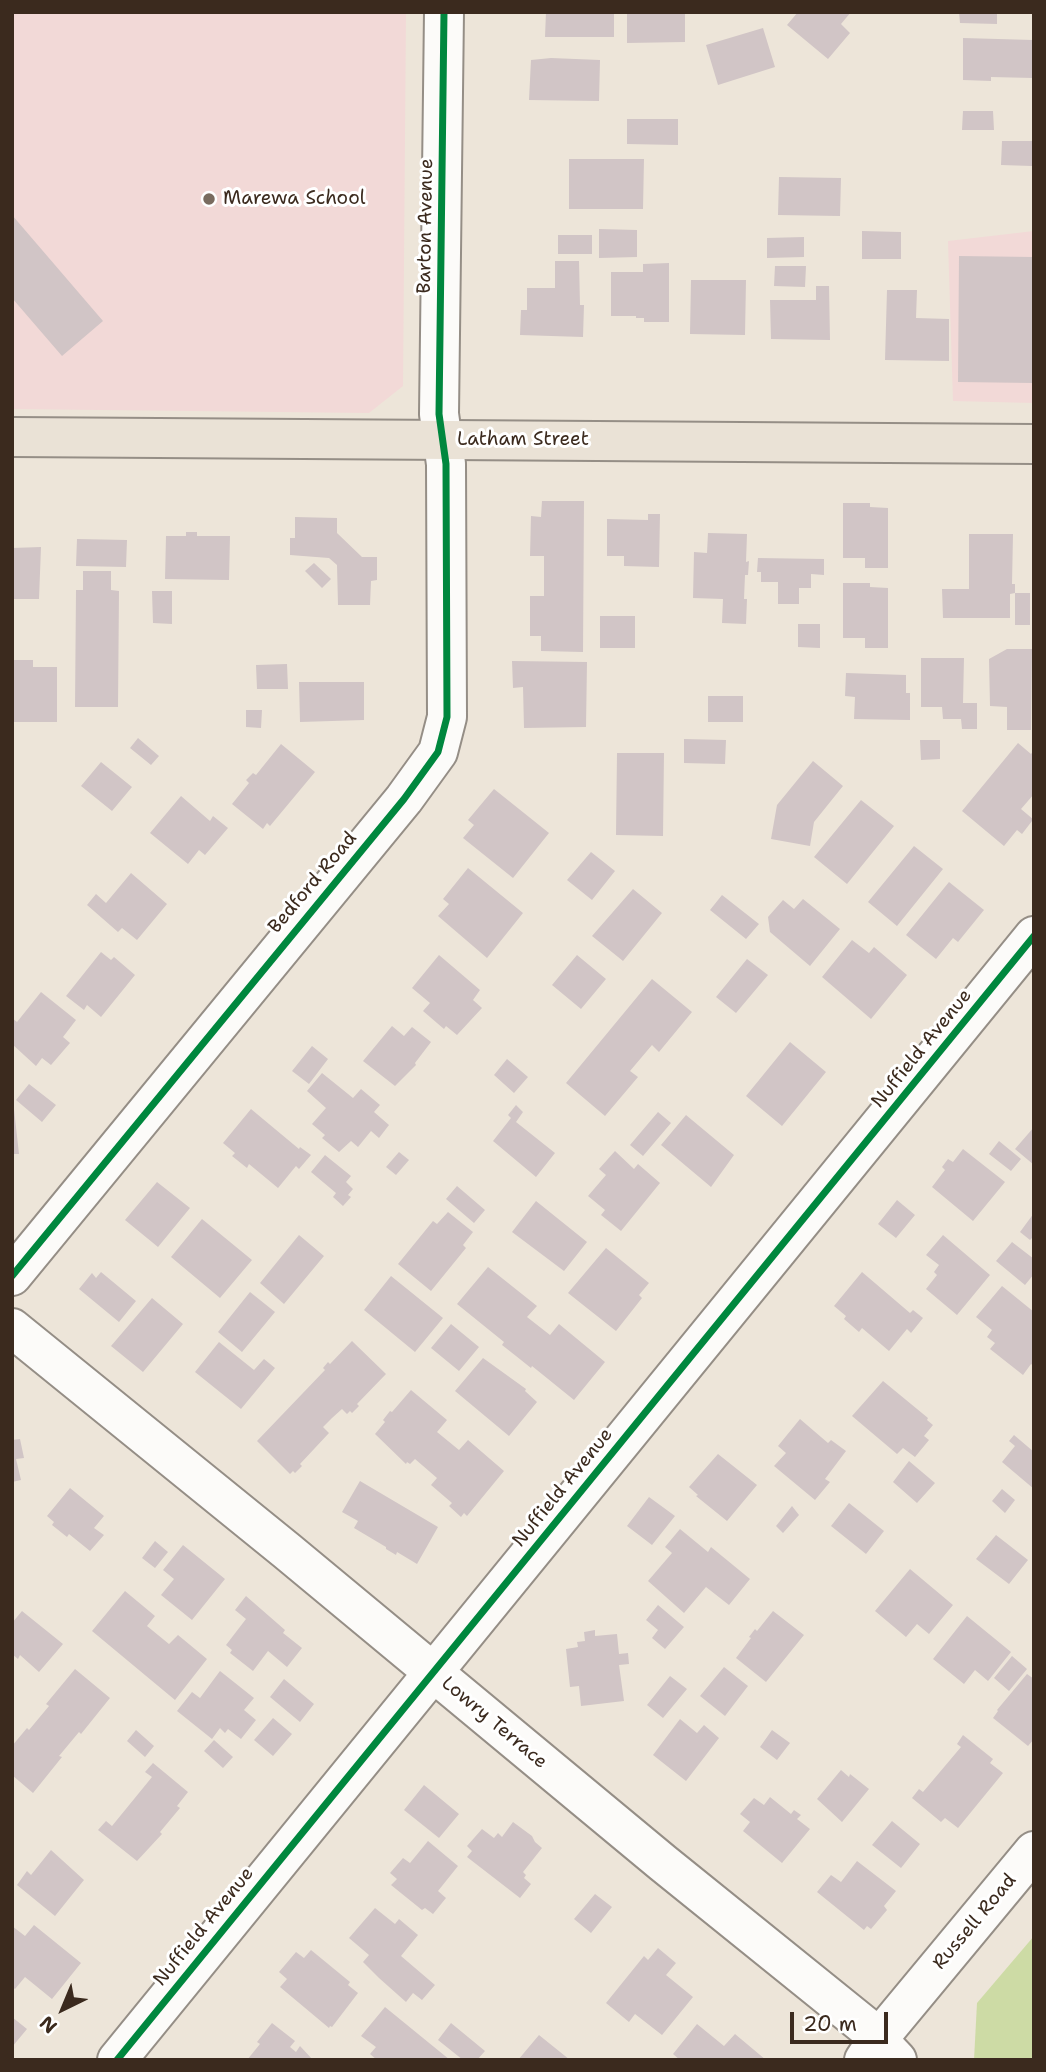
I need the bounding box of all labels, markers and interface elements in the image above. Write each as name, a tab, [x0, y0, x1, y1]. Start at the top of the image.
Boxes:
street label: Barton Avenue	[413, 158, 439, 294]
place label: Marewa School	[223, 188, 365, 210]
marker: Marewa School	[201, 191, 217, 207]
street label: Latham Street	[457, 429, 589, 451]
street label: Bedford Road	[264, 828, 362, 938]
street label: Nuffield Avenue	[867, 985, 977, 1113]
street label: Nuffield Avenue	[508, 1424, 618, 1552]
street label: Lowry Terrace	[436, 1672, 552, 1774]
street label: Nuffield Avenue	[149, 1863, 259, 1991]
street label: Russell Road	[928, 1870, 1022, 1974]
north arrow	[28, 1974, 98, 2044]
scale bar	[794, 1998, 892, 2042]
text: N	[34, 2010, 62, 2039]
text: 20 m	[803, 2010, 857, 2038]

